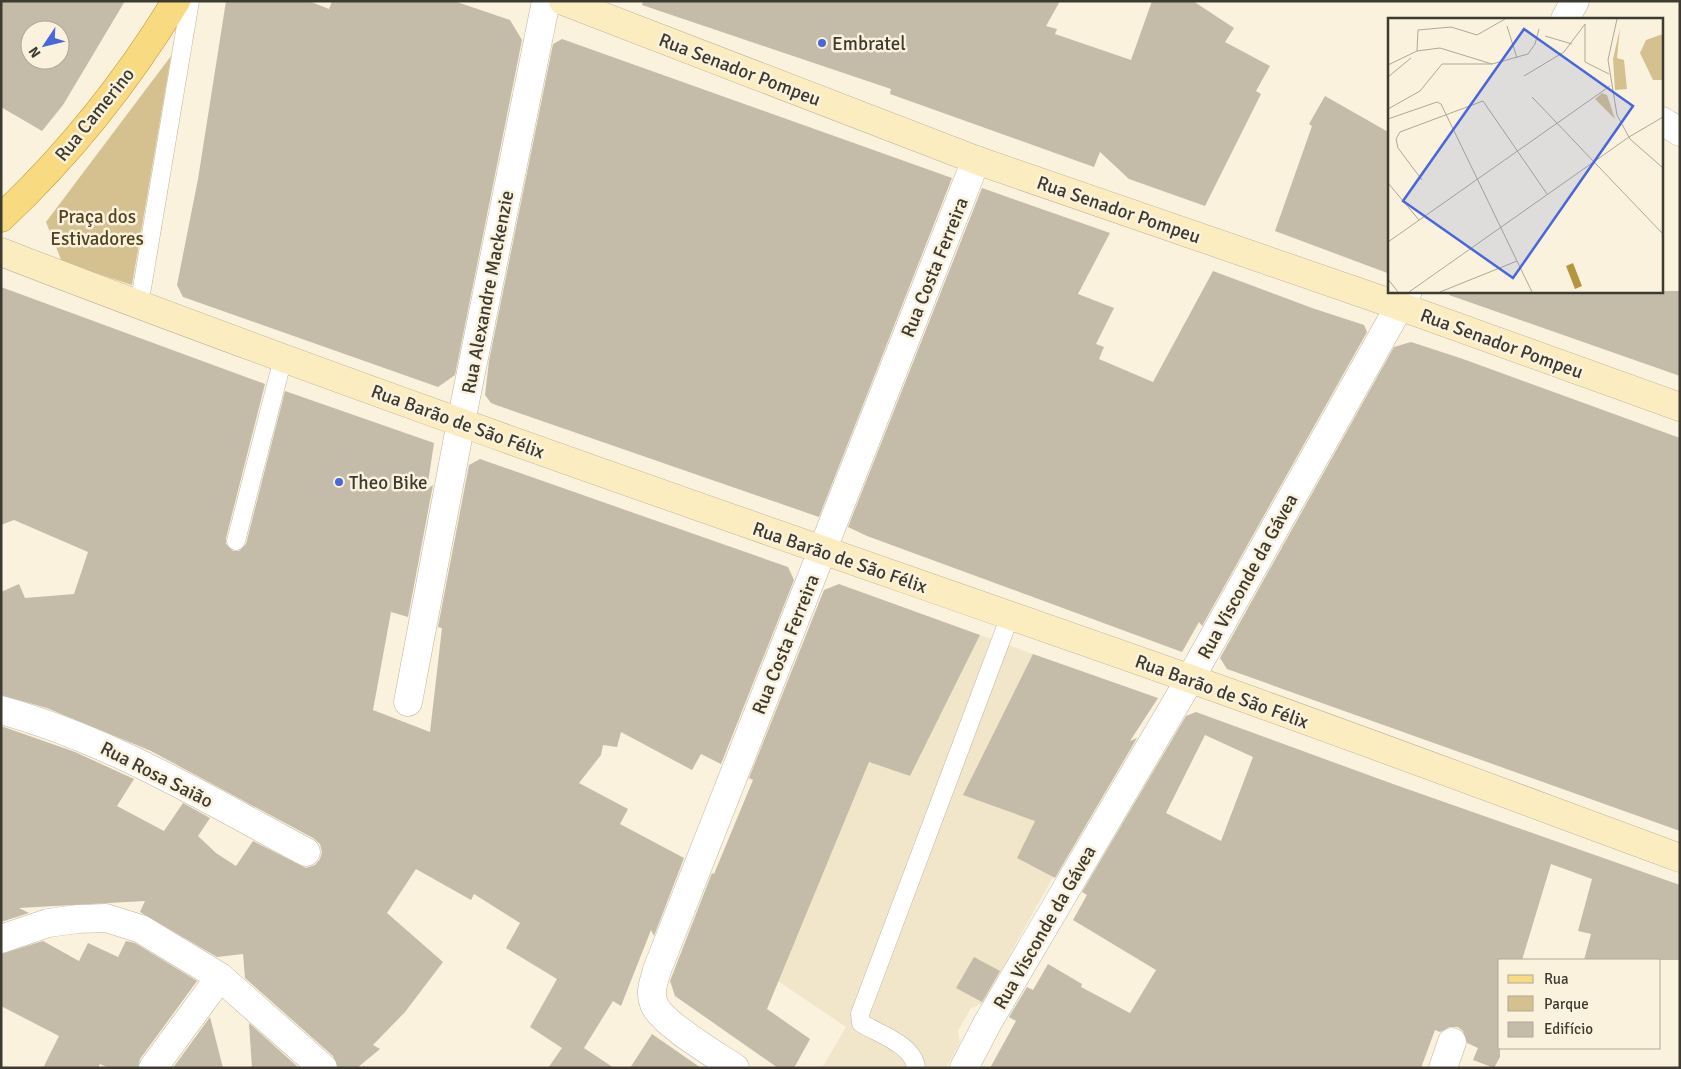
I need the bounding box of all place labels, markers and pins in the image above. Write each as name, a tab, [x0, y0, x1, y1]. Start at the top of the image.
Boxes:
place label: Embratel	[832, 32, 906, 56]
marker: Embratel	[816, 37, 828, 49]
place label: Theo Bike	[349, 471, 428, 495]
marker: Theo Bike	[333, 476, 345, 488]

